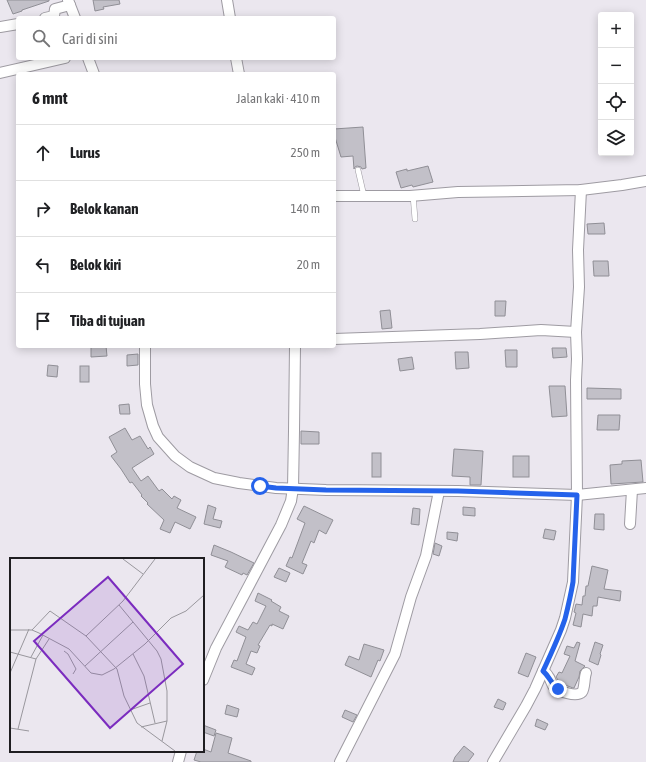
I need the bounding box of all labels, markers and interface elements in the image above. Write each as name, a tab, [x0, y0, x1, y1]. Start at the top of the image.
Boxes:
map controls	[598, 12, 634, 156]
button: +	[598, 12, 634, 48]
search box	[16, 16, 336, 60]
icon: search	[30, 27, 52, 49]
text: Cari di sini	[62, 30, 118, 47]
button: −	[598, 48, 634, 84]
button: locate	[598, 84, 634, 120]
text: 6 mnt	[32, 88, 68, 108]
text: Jalan kaki · 410 m	[236, 91, 320, 106]
button: layers	[598, 120, 634, 156]
icon: ahead	[32, 142, 54, 164]
text: Lurus	[70, 144, 100, 161]
text: 250 m	[291, 145, 320, 160]
icon: right	[32, 198, 54, 220]
text: Belok kanan	[70, 200, 139, 217]
text: 140 m	[291, 201, 320, 216]
icon: left	[32, 254, 54, 276]
text: Belok kiri	[70, 256, 121, 273]
text: 20 m	[297, 257, 320, 272]
icon: arrive	[32, 310, 54, 332]
text: Tiba di tujuan	[70, 312, 145, 329]
route start	[251, 477, 269, 495]
inset map	[10, 558, 204, 752]
route end	[549, 680, 567, 698]

